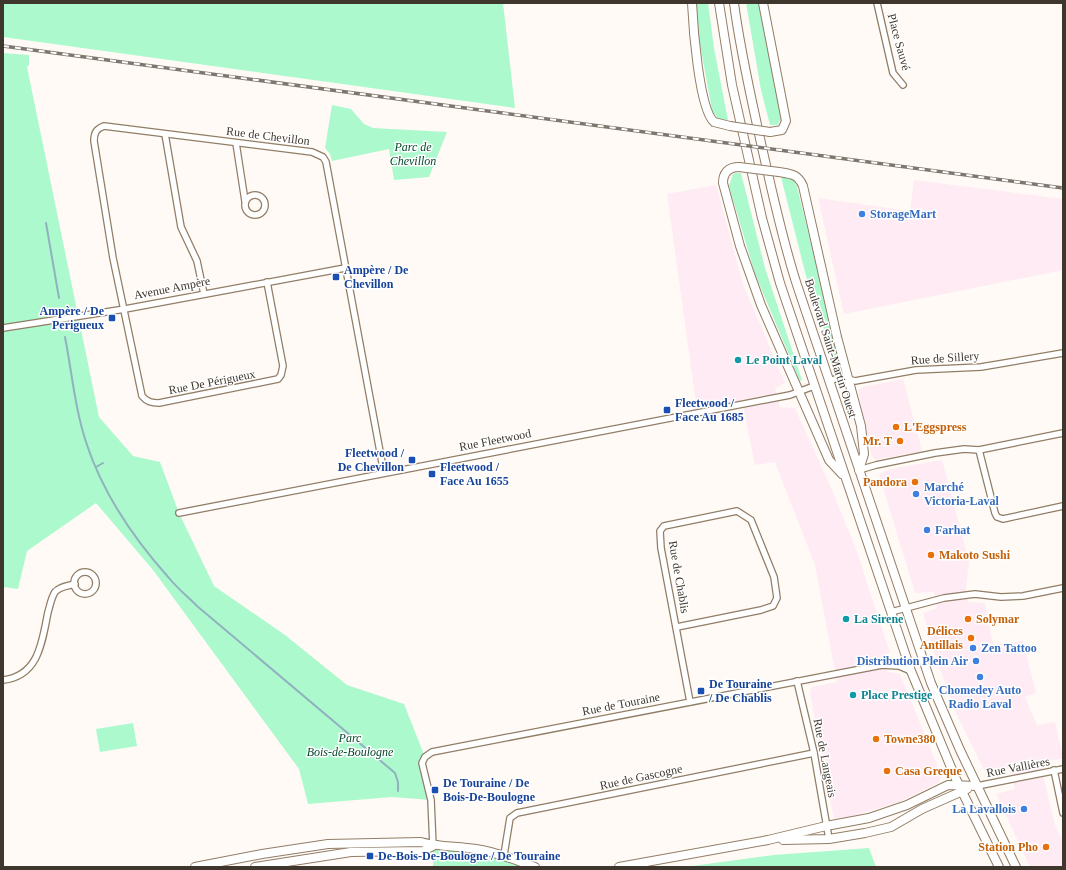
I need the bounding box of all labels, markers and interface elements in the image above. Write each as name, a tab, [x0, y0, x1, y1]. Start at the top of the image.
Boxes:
street label: Place Sauvé	[885, 12, 913, 72]
street label: Rue de Chevillon	[225, 124, 311, 148]
park label: Parc de Chevillon	[390, 140, 436, 168]
place label: StorageMart	[870, 207, 936, 221]
marker: StorageMart	[857, 209, 867, 219]
place label: Ampère / De Chevillon	[344, 263, 409, 291]
marker: Ampère / De Chevillon	[331, 272, 341, 282]
street label: Avenue Ampère	[133, 274, 211, 302]
street label: Boulevard Saint-Martin Ouest	[802, 277, 860, 420]
place label: Ampère / De Perigueux	[40, 304, 105, 332]
marker: Ampère / De Perigueux	[107, 313, 117, 323]
street label: Rue de Sillery	[910, 349, 980, 367]
place label: Le Point Laval	[746, 353, 823, 367]
marker: Le Point Laval	[733, 355, 743, 365]
street label: Rue De Périgueux	[167, 367, 257, 397]
place label: Fleetwood / Face Au 1685	[675, 396, 744, 424]
marker: Fleetwood / Face Au 1685	[662, 405, 672, 415]
place label: L'Eggspress	[904, 420, 967, 434]
marker: L'Eggspress	[891, 422, 901, 432]
street label: Rue Fleetwood	[458, 426, 532, 454]
place label: Mr. T	[863, 434, 892, 448]
marker: Mr. T	[895, 436, 905, 446]
place label: Fleetwood / De Chevillon	[338, 446, 405, 474]
marker: Fleetwood / De Chevillon	[407, 455, 417, 465]
place label: Fleetwood / Face Au 1655	[440, 460, 509, 488]
marker: Fleetwood / Face Au 1655	[427, 469, 437, 479]
place label: Pandora	[863, 475, 907, 489]
marker: Pandora	[910, 477, 920, 487]
place label: Marché Victoria-Laval	[924, 480, 1000, 508]
marker: Marché Victoria-Laval	[911, 489, 921, 499]
place label: Farhat	[935, 523, 970, 537]
marker: Farhat	[922, 525, 932, 535]
street label: Rue de Chablis	[666, 540, 692, 615]
place label: Makoto Sushi	[939, 548, 1011, 562]
marker: Makoto Sushi	[926, 550, 936, 560]
place label: La Sirene	[854, 612, 904, 626]
place label: Solymar	[976, 612, 1020, 626]
marker: La Sirene	[841, 614, 851, 624]
marker: Solymar	[963, 614, 973, 624]
place label: Délices Antillais	[920, 624, 963, 652]
marker: Délices Antillais	[966, 633, 976, 643]
place label: Zen Tattoo	[981, 641, 1037, 655]
marker: Zen Tattoo	[968, 643, 978, 653]
place label: Distribution Plein Air	[857, 654, 969, 668]
marker: Distribution Plein Air	[971, 656, 981, 666]
marker: Chomedey Auto Radio Laval	[975, 672, 985, 682]
place label: De Touraine / De Chablis	[708, 677, 773, 705]
place label: Chomedey Auto Radio Laval	[939, 683, 1021, 711]
marker: De Touraine / De Chablis	[696, 686, 706, 696]
place label: Place Prestige	[861, 688, 933, 702]
street label: Rue de Touraine	[581, 690, 661, 718]
marker: Place Prestige	[848, 690, 858, 700]
street label: Rue de Langeais	[810, 717, 840, 799]
park label: Parc Bois-de-Boulogne	[307, 731, 394, 759]
place label: Towne380	[884, 732, 936, 746]
marker: Towne380	[871, 734, 881, 744]
street label: Rue Vallières	[985, 754, 1051, 780]
street label: Rue de Gascogne	[598, 761, 684, 793]
place label: Casa Greque	[895, 764, 962, 778]
marker: Casa Greque	[882, 766, 892, 776]
place label: De Touraine / De Bois-De-Boulogne	[443, 776, 536, 804]
marker: De Touraine / De Bois-De-Boulogne	[430, 785, 440, 795]
place label: La Lavallois	[952, 802, 1016, 816]
marker: La Lavallois	[1019, 804, 1029, 814]
place label: Station Pho	[978, 840, 1038, 854]
marker: Station Pho	[1041, 842, 1051, 852]
place label: De-Bois-De-Boulogne / De Touraine	[378, 849, 561, 863]
marker: De-Bois-De-Boulogne / De Touraine	[365, 851, 375, 861]

